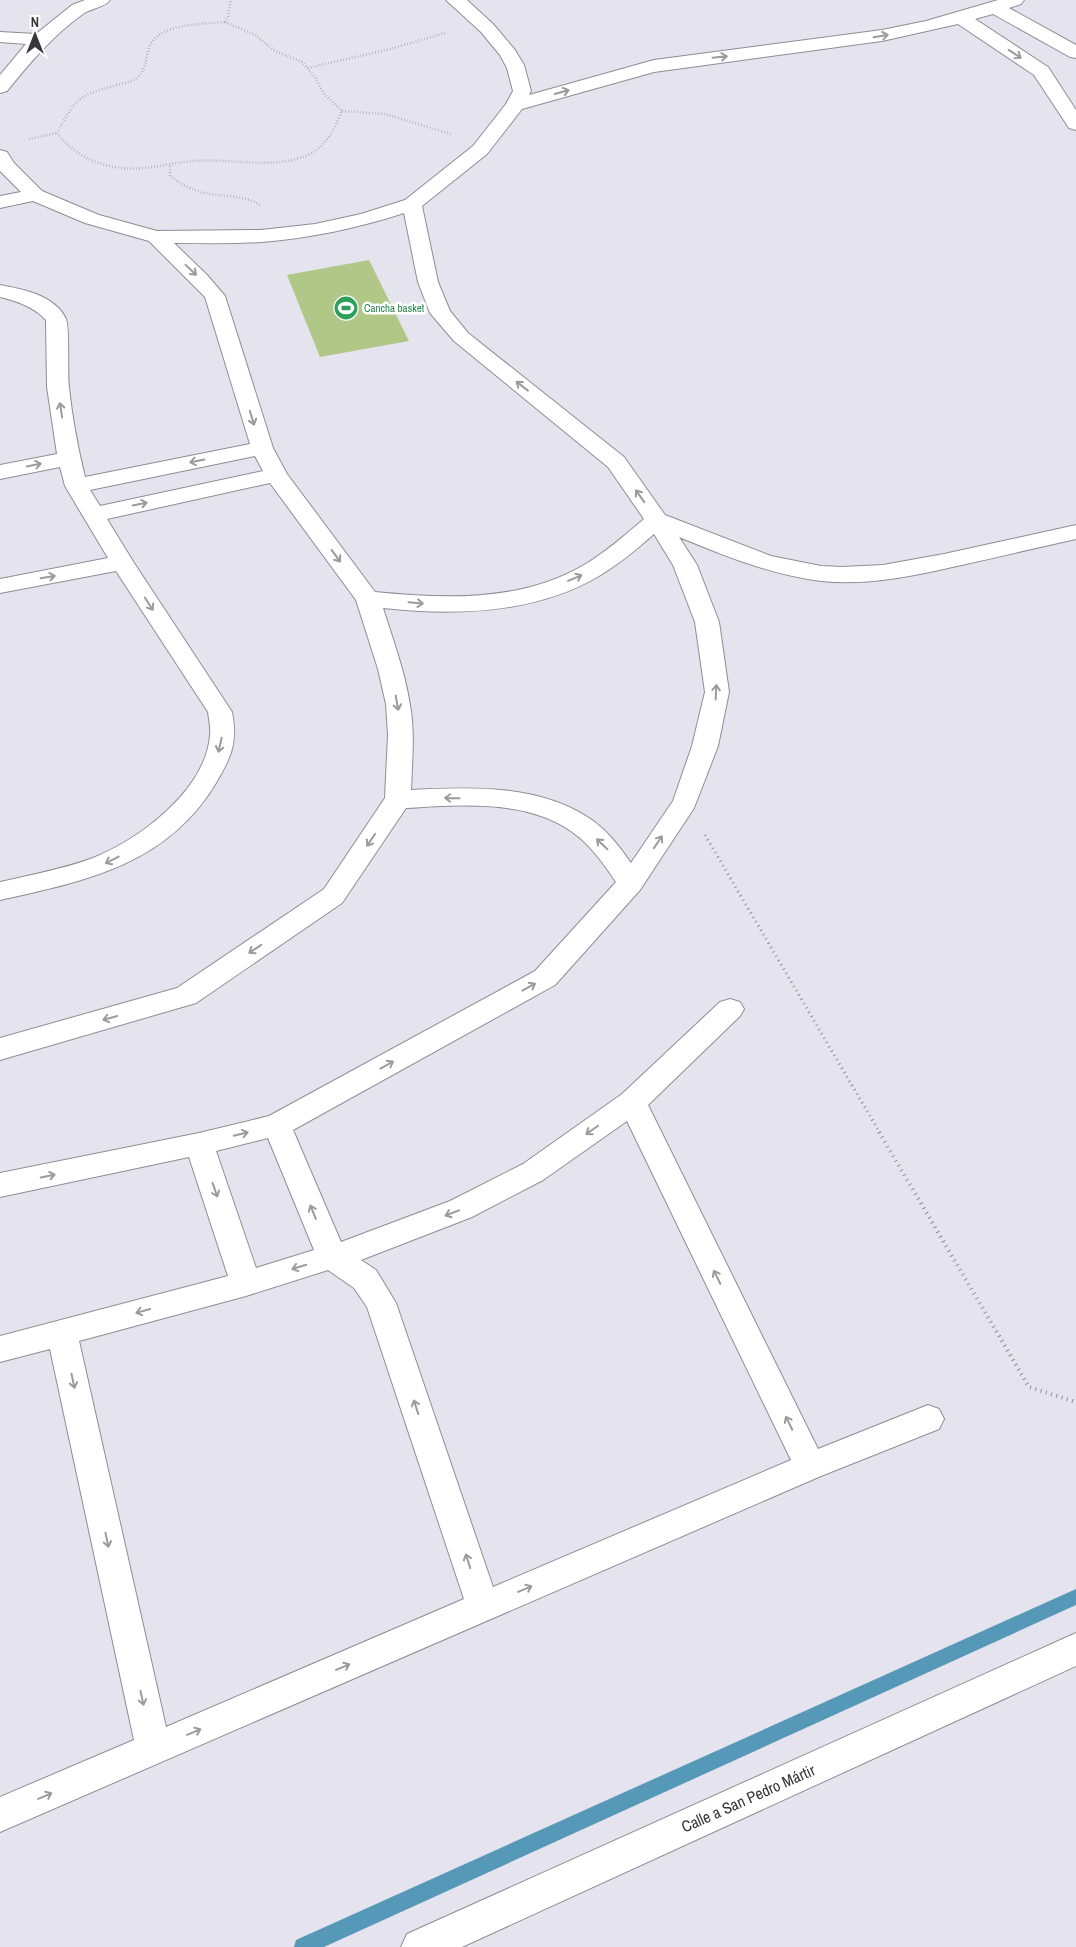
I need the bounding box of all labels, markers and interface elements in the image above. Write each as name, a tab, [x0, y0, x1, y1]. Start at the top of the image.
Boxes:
north arrow	[10, 10, 60, 60]
text: N	[31, 13, 39, 31]
one-way arrow	[873, 30, 889, 40]
one-way arrow	[1008, 49, 1022, 59]
one-way arrow	[712, 52, 728, 61]
one-way arrow	[553, 86, 569, 96]
one-way arrow	[185, 264, 198, 276]
sports icon: Cancha basket	[333, 295, 359, 321]
place label: Cancha basket	[364, 301, 425, 315]
one-way arrow	[516, 380, 529, 391]
one-way arrow	[56, 403, 66, 419]
one-way arrow	[248, 410, 257, 425]
one-way arrow	[189, 457, 205, 467]
one-way arrow	[26, 460, 42, 469]
one-way arrow	[635, 489, 645, 503]
one-way arrow	[131, 499, 147, 509]
one-way arrow	[331, 548, 341, 562]
one-way arrow	[40, 572, 56, 581]
one-way arrow	[567, 573, 582, 583]
one-way arrow	[144, 597, 154, 611]
one-way arrow	[408, 598, 424, 608]
one-way arrow	[711, 685, 720, 701]
one-way arrow	[393, 695, 403, 711]
one-way arrow	[215, 736, 224, 752]
one-way arrow	[444, 793, 460, 803]
one-way arrow	[366, 832, 376, 846]
one-way arrow	[653, 835, 664, 849]
one-way arrow	[595, 838, 608, 850]
one-way arrow	[105, 855, 120, 865]
one-way arrow	[249, 944, 263, 954]
one-way arrow	[522, 982, 537, 992]
one-way arrow	[103, 1013, 119, 1023]
one-way arrow	[379, 1060, 394, 1070]
one-way arrow	[585, 1125, 599, 1135]
one-way arrow	[232, 1129, 248, 1138]
one-way arrow	[39, 1170, 55, 1180]
one-way arrow	[211, 1182, 220, 1198]
one-way arrow	[308, 1204, 317, 1219]
one-way arrow	[445, 1209, 460, 1218]
one-way arrow	[292, 1263, 307, 1272]
one-way arrow	[712, 1270, 721, 1285]
one-way arrow	[135, 1307, 151, 1317]
one-way arrow	[68, 1373, 78, 1389]
one-way arrow	[411, 1400, 420, 1415]
one-way arrow	[783, 1415, 793, 1430]
one-way arrow	[103, 1531, 112, 1547]
one-way arrow	[462, 1553, 472, 1569]
one-way arrow	[517, 1584, 532, 1594]
one-way arrow	[335, 1662, 350, 1672]
one-way arrow	[138, 1690, 147, 1706]
one-way arrow	[186, 1726, 201, 1736]
street label: Calle a San Pedro Mártir	[678, 1758, 819, 1837]
one-way arrow	[37, 1790, 52, 1800]

